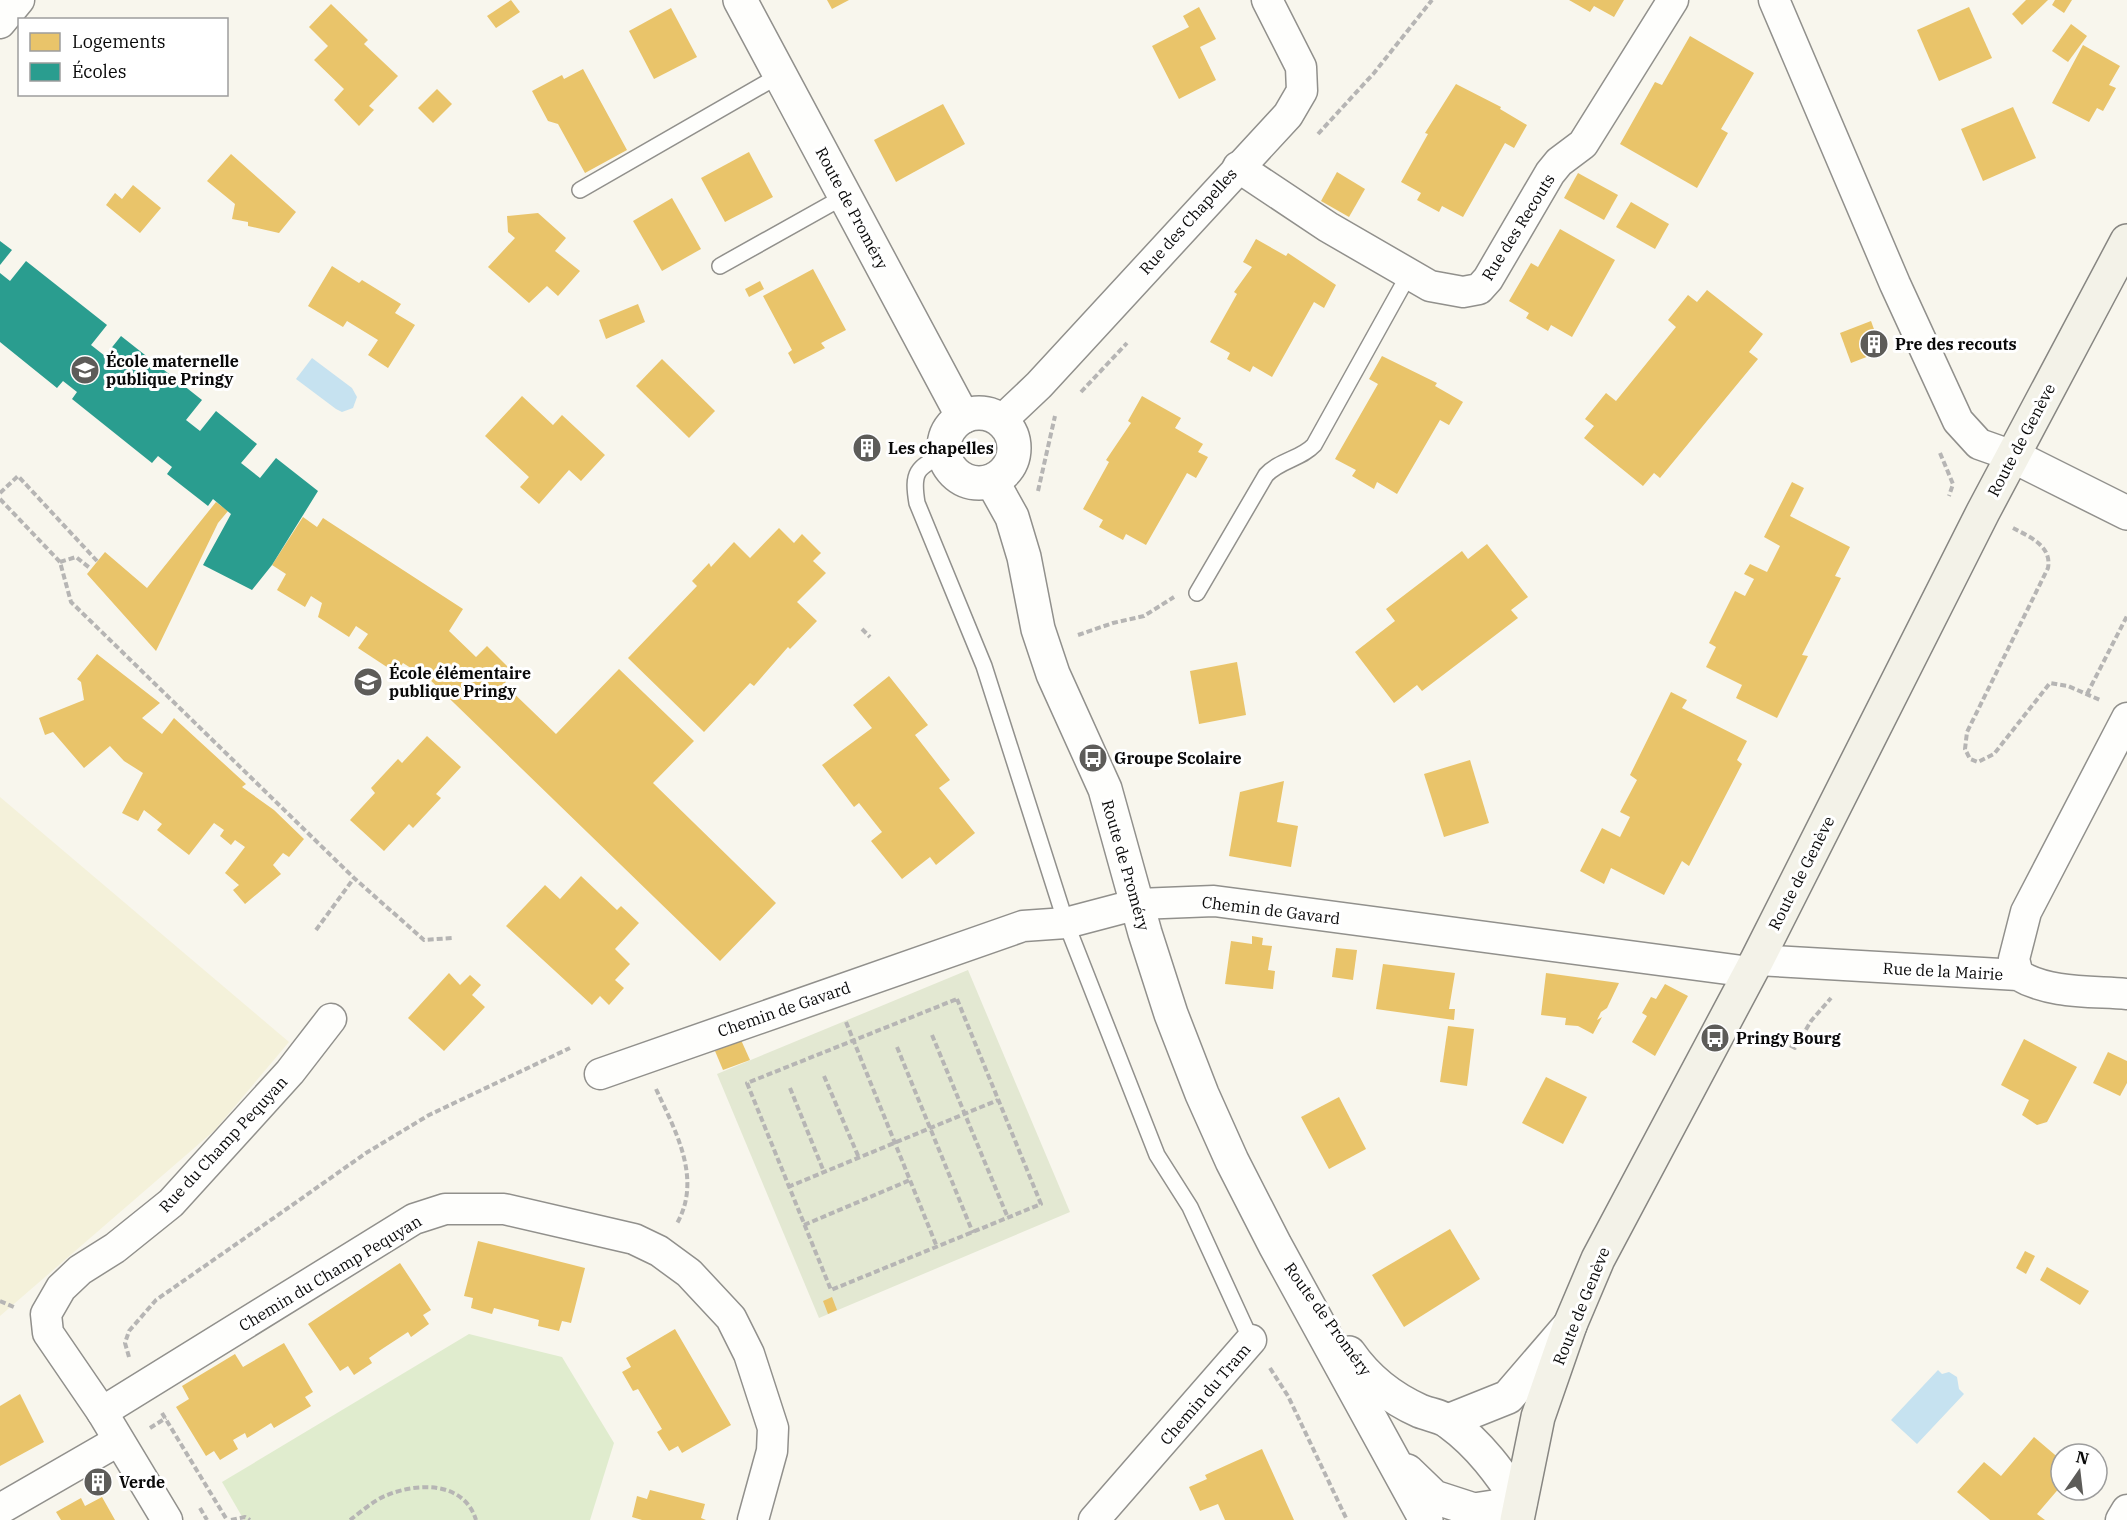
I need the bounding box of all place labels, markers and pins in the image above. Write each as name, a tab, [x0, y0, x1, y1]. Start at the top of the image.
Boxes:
building icon: Pre des recouts	[1858, 328, 1890, 360]
place label: Pre des recouts	[1895, 334, 2017, 354]
place label: École maternelle publique Pringy	[106, 350, 239, 389]
school or university icon: École maternelle publique Pringy	[69, 354, 101, 386]
building icon: Les chapelles	[851, 432, 883, 464]
place label: Les chapelles	[888, 438, 994, 458]
place label: École élémentaire publique Pringy	[389, 662, 531, 701]
school or university icon: École élémentaire publique Pringy	[352, 666, 384, 698]
bus stop icon: Groupe Scolaire	[1077, 742, 1109, 774]
place label: Groupe Scolaire	[1114, 748, 1241, 768]
bus stop icon: Pringy Bourg	[1699, 1022, 1731, 1054]
place label: Pringy Bourg	[1736, 1028, 1842, 1048]
building icon: Verde	[82, 1466, 114, 1498]
place label: Verde	[119, 1472, 165, 1492]

